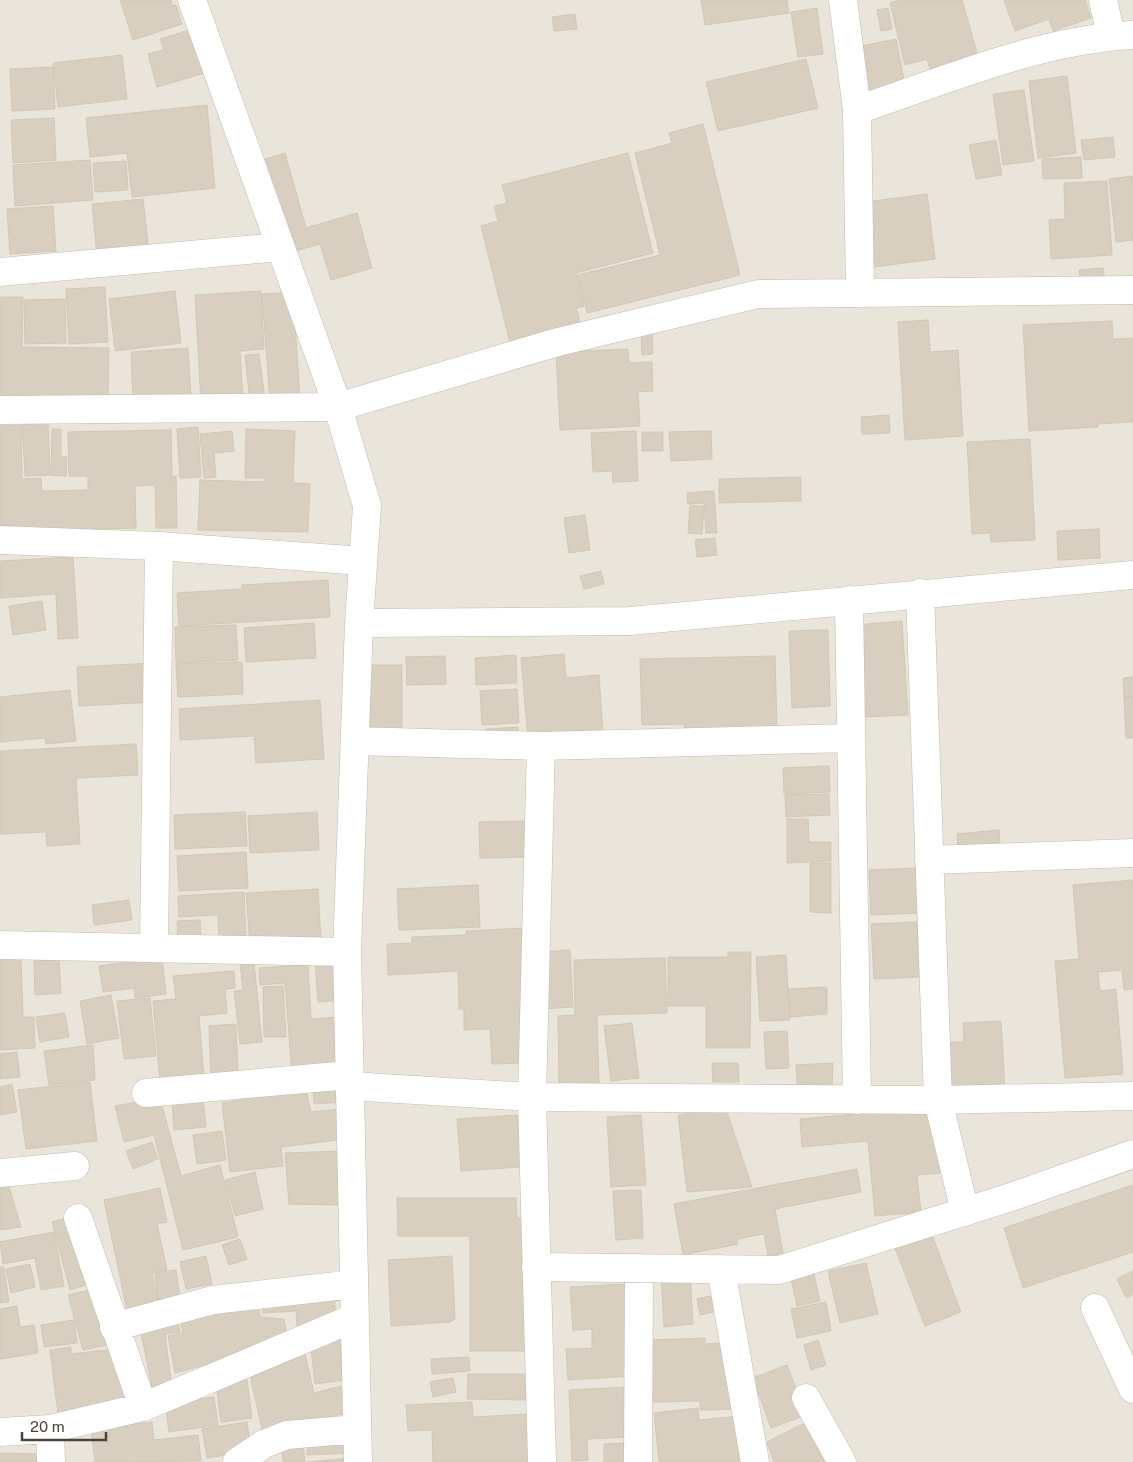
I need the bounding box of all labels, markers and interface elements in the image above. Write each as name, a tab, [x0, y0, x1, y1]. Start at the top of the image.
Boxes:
scale bar	[22, 1410, 106, 1442]
text: 20 m	[30, 1418, 65, 1435]

